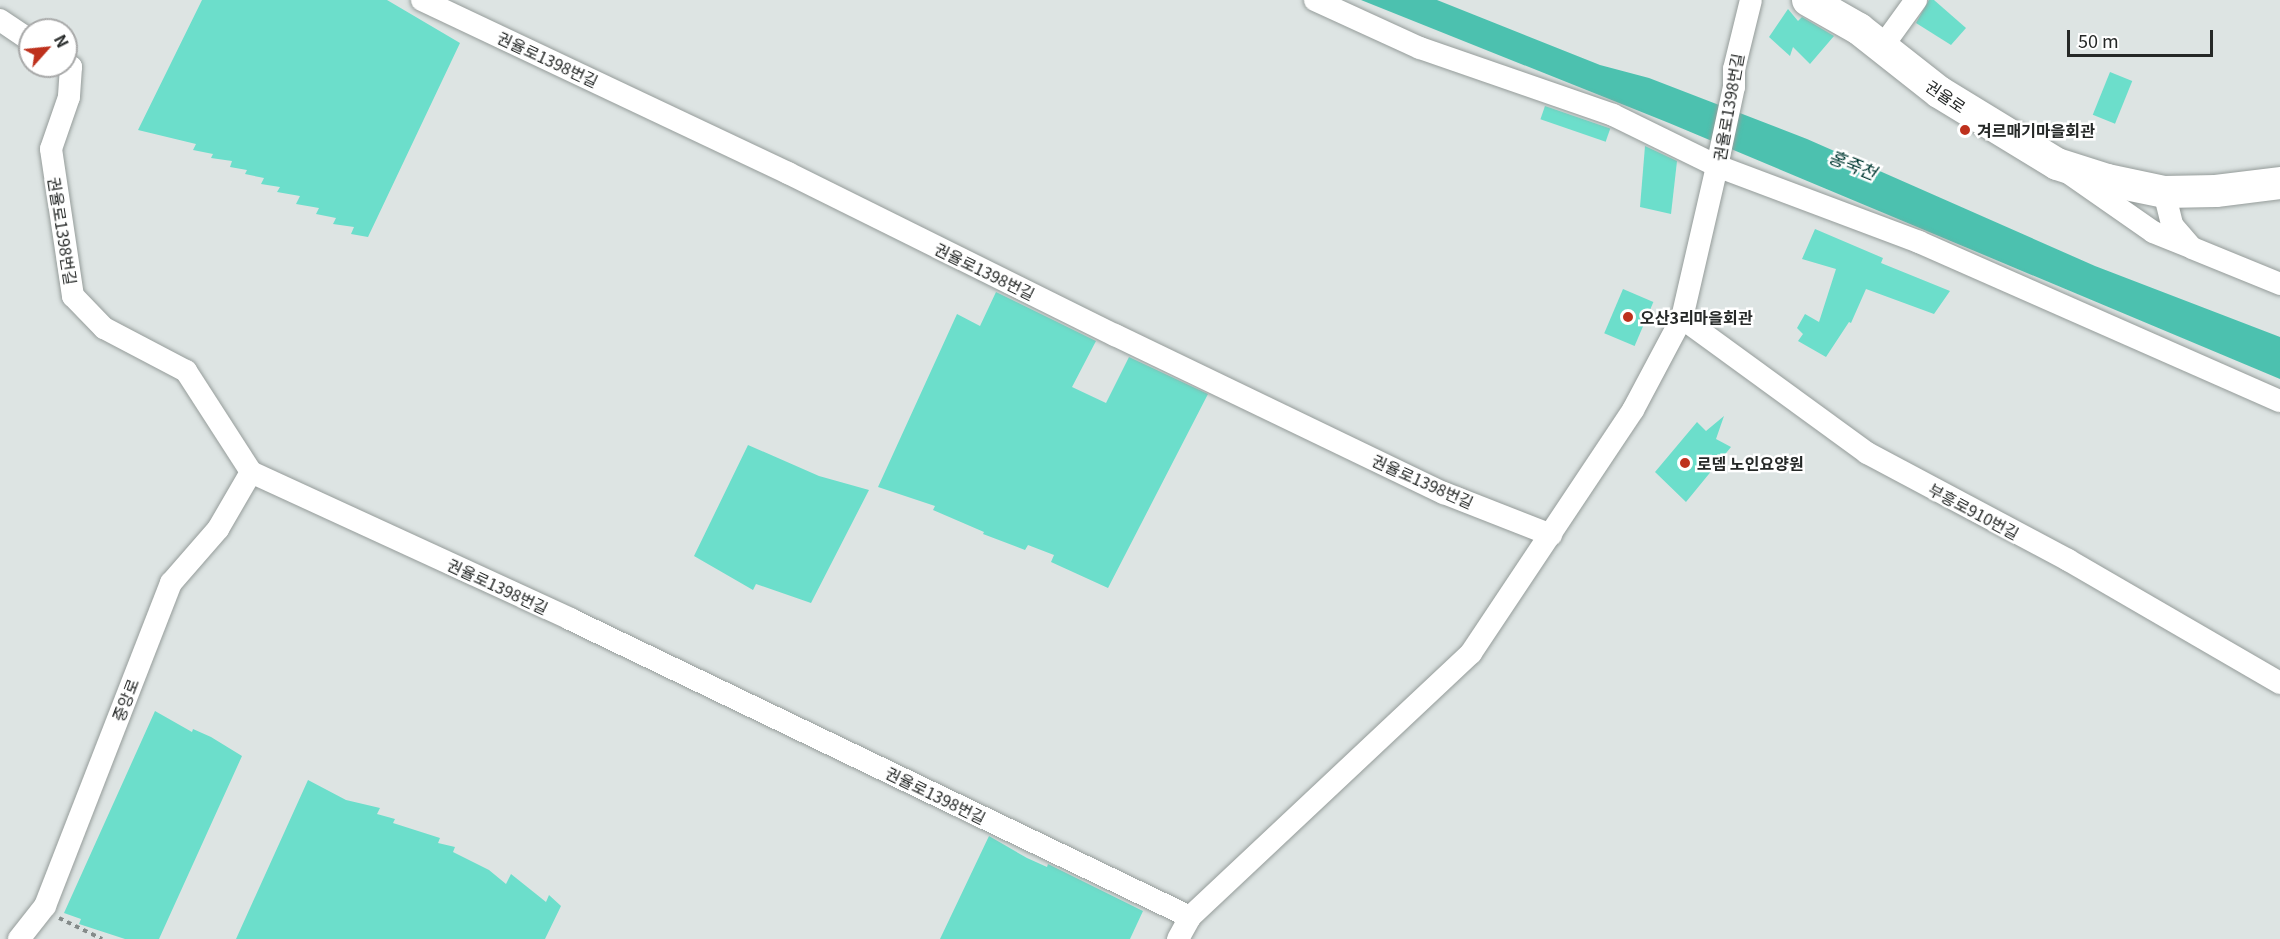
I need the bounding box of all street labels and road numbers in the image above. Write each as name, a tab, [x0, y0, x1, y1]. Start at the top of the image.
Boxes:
street label: 권율로1398번길	[494, 27, 602, 91]
street label: 권율로1398번길	[1709, 52, 1747, 162]
street label: 권율로	[1922, 76, 1970, 116]
street label: 권율로1398번길	[45, 176, 81, 286]
street label: 권율로1398번길	[932, 238, 1038, 304]
street label: 권율로1398번길	[1369, 450, 1477, 512]
street label: 부흥로910번길	[1925, 479, 2023, 543]
street label: 권율로1398번길	[444, 554, 552, 618]
street label: 중앙로	[108, 676, 142, 724]
street label: 권율로1398번길	[883, 762, 989, 828]

